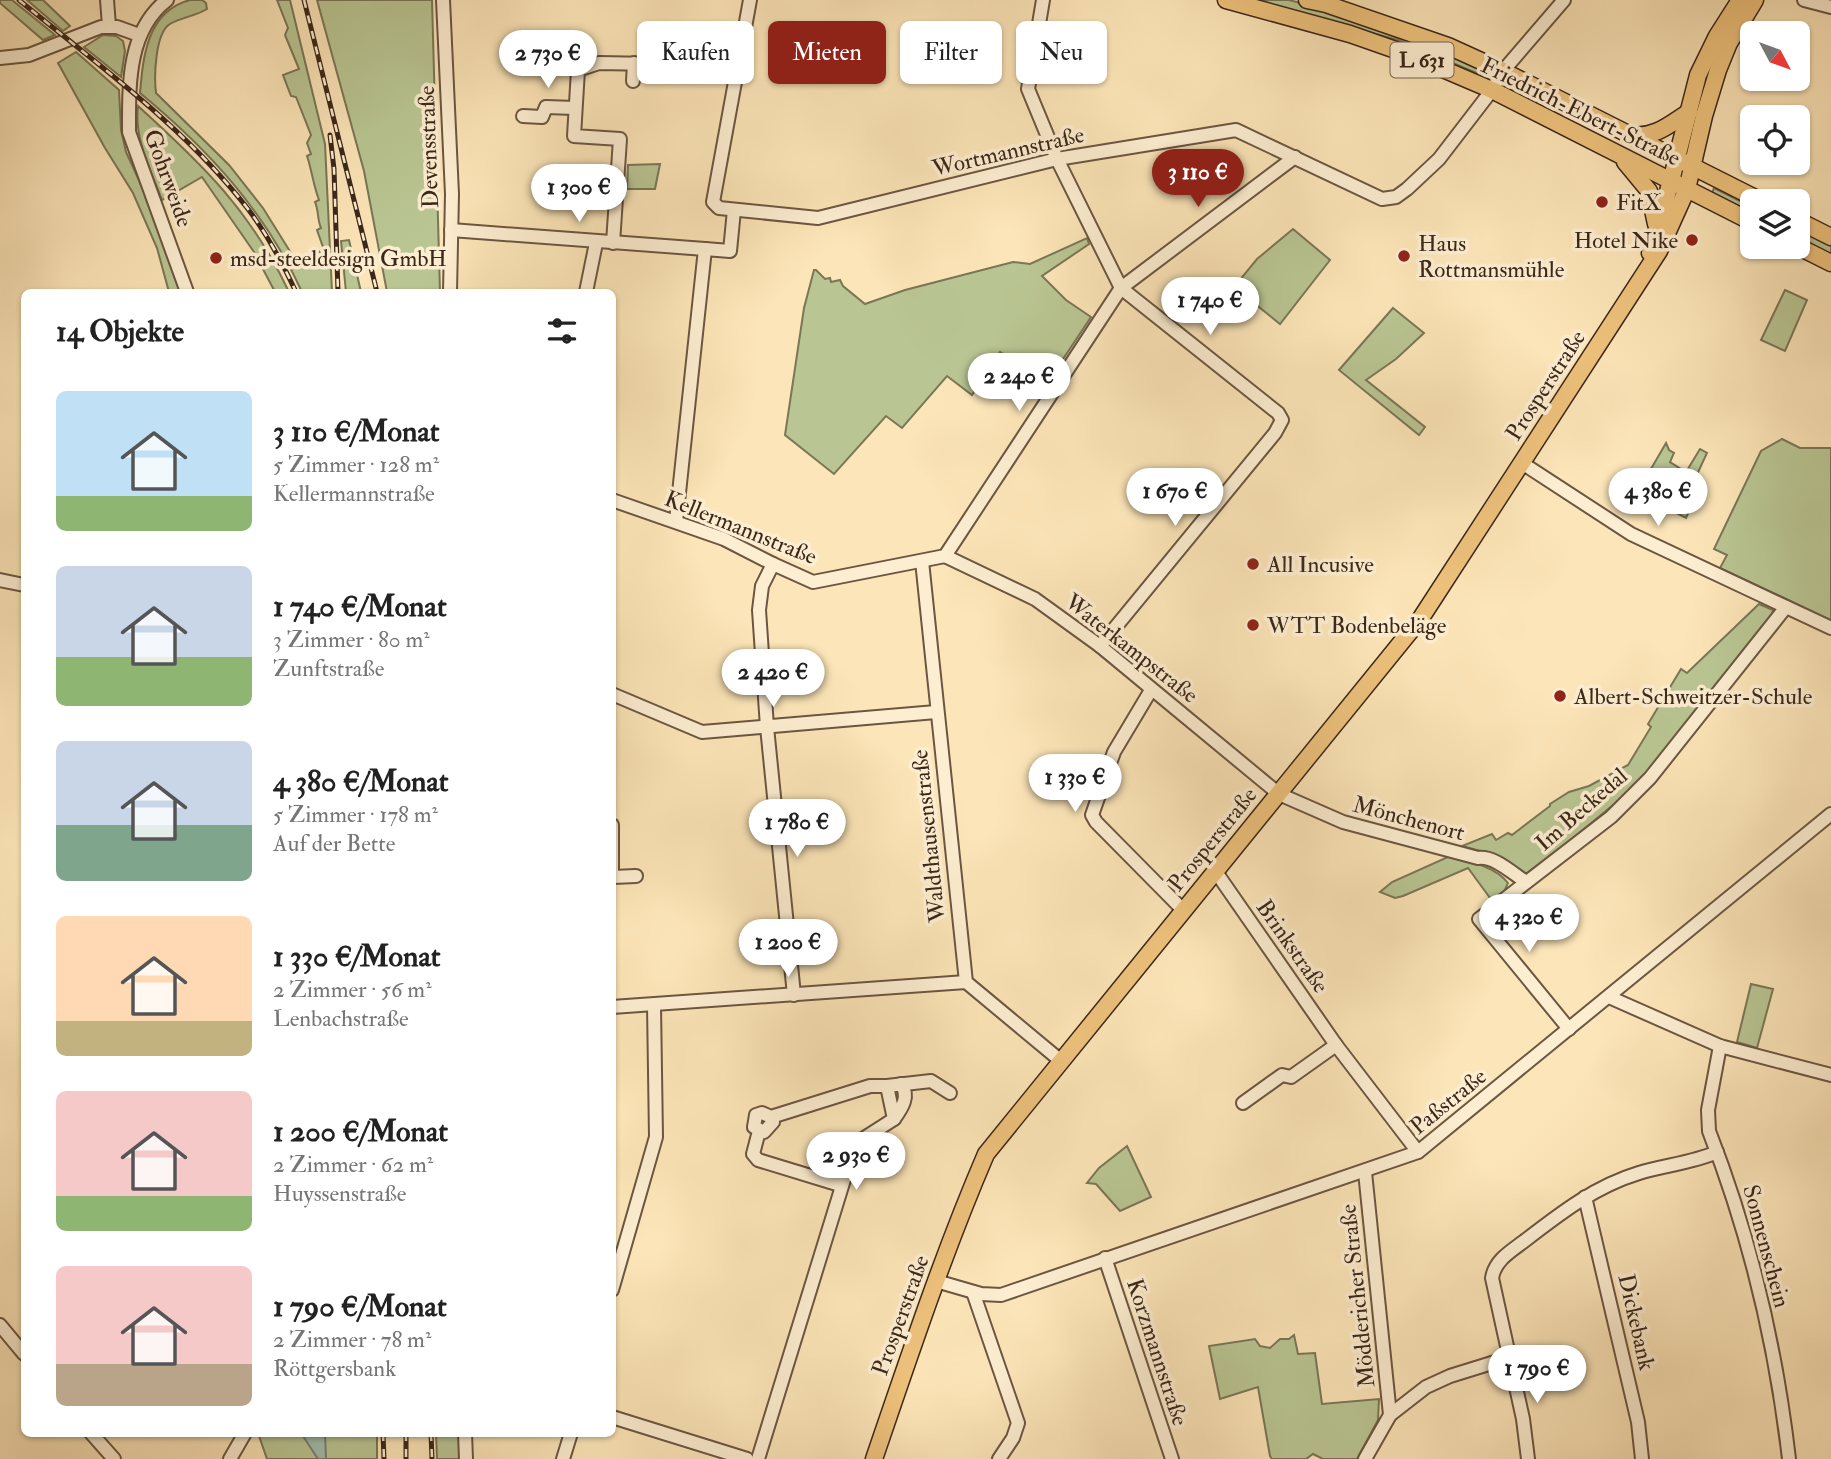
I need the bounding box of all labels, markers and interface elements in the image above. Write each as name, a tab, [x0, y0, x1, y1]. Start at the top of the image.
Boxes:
chip: Kaufen	[637, 21, 754, 84]
chip: Mieten	[768, 21, 886, 84]
chip: Filter	[900, 21, 1002, 84]
chip: Neu	[1016, 21, 1107, 84]
north arrow	[1740, 21, 1810, 91]
map controls	[1740, 21, 1810, 259]
pin: 2 730 €	[483, 31, 613, 90]
text: 2 730 €	[515, 38, 581, 67]
road number: L 631	[1390, 42, 1454, 78]
street label: Friedrich-Ebert-Straße	[1476, 51, 1686, 173]
street label: Devensstraße	[412, 85, 445, 209]
button: locate	[1740, 105, 1810, 175]
street label: Wortmannstraße	[928, 120, 1087, 183]
street label: Gohrweide	[138, 126, 200, 231]
pin: 3 110 €	[1133, 150, 1263, 209]
text: 3 110 €	[1168, 157, 1228, 186]
pin: 1 300 €	[514, 164, 644, 224]
text: 1 300 €	[547, 172, 611, 201]
place label: FitX	[1616, 188, 1662, 217]
button: layers	[1740, 189, 1810, 259]
marker: FitX	[1594, 194, 1610, 210]
place label: Hotel Nike	[1574, 226, 1678, 255]
place label: Haus Rottmansmühle	[1418, 229, 1565, 284]
marker: Hotel Nike	[1684, 232, 1700, 248]
place label: msd-steeldesign GmbH	[230, 244, 447, 273]
marker: Haus Rottmansmühle	[1396, 248, 1412, 264]
marker: msd-steeldesign GmbH	[208, 250, 224, 266]
pin: 1 740 €	[1145, 278, 1275, 337]
text: 1 740 €	[1177, 285, 1243, 314]
icon: filters	[543, 312, 581, 350]
text: 14 Objekte	[56, 313, 184, 350]
street label: Prosperstraße	[1499, 324, 1593, 447]
pin: 2 240 €	[954, 354, 1084, 413]
text: 2 240 €	[984, 361, 1054, 390]
text: 3 110 €/Monat	[273, 413, 440, 450]
icon: home	[112, 419, 196, 503]
text: 5 Zimmer · 128 m²	[273, 450, 439, 479]
pin: 1 670 €	[1110, 468, 1240, 528]
pin: 4 380 €	[1593, 468, 1723, 528]
text: 1 670 €	[1142, 476, 1208, 505]
text: 4 380 €	[1625, 476, 1691, 505]
text: Kellermannstraße	[273, 479, 435, 508]
street label: Kellermannstraße	[660, 484, 822, 571]
place label: All Incusive	[1266, 550, 1374, 579]
marker: All Incusive	[1245, 556, 1261, 572]
street label: Waterkampstraße	[1058, 587, 1205, 711]
text: 1 740 €/Monat	[273, 588, 447, 625]
icon: home	[112, 594, 196, 678]
place label: WTT Bodenbeläge	[1266, 611, 1447, 640]
marker: WTT Bodenbeläge	[1245, 617, 1261, 633]
text: 3 Zimmer · 80 m²	[273, 625, 430, 654]
pin: 2 420 €	[708, 650, 838, 709]
text: Zunftstraße	[273, 654, 384, 683]
text: 2 420 €	[738, 657, 808, 686]
place label: Albert-Schweitzer-Schule	[1573, 682, 1813, 711]
marker: Albert-Schweitzer-Schule	[1552, 688, 1568, 704]
street label: Waldthausenstraße	[905, 748, 952, 925]
pin: 1 330 €	[1010, 754, 1140, 814]
street label: Im Beckedal	[1529, 761, 1634, 857]
text: 1 330 €	[1045, 762, 1105, 791]
text: 4 380 €/Monat	[273, 763, 449, 800]
icon: home	[112, 769, 196, 853]
street label: Prosperstraße	[1162, 781, 1264, 898]
street label: Mönchenort	[1350, 790, 1468, 847]
text: 5 Zimmer · 178 m²	[273, 800, 438, 829]
pin: 1 780 €	[732, 800, 862, 859]
text: 1 780 €	[765, 807, 829, 836]
text: Auf der Bette	[273, 829, 395, 858]
street label: Brinkstraße	[1250, 894, 1336, 999]
pin: 4 320 €	[1464, 894, 1594, 954]
text: 4 320 €	[1495, 902, 1563, 931]
pin: 1 200 €	[723, 920, 853, 979]
text: 1 200 €	[755, 927, 821, 956]
text: 1 330 €/Monat	[273, 938, 441, 975]
icon: home	[112, 944, 196, 1028]
text: 2 Zimmer · 56 m²	[273, 975, 432, 1004]
text: Lenbachstraße	[273, 1004, 409, 1033]
street label: Paßstraße	[1404, 1062, 1493, 1141]
text: 1 200 €/Monat	[273, 1113, 448, 1150]
icon: home	[112, 1119, 196, 1203]
pin: 2 930 €	[791, 1132, 921, 1192]
text: 2 930 €	[822, 1140, 890, 1169]
text: 2 Zimmer · 62 m²	[273, 1150, 433, 1179]
text: Huyssenstraße	[273, 1179, 406, 1208]
street label: Sonnenschein	[1736, 1182, 1797, 1311]
street label: Möddericher Straße	[1333, 1202, 1382, 1389]
street label: Prosperstraße	[865, 1251, 937, 1380]
street label: Dickebank	[1611, 1271, 1662, 1373]
street label: Korzmannstraße	[1120, 1275, 1195, 1430]
text: 1 790 €/Monat	[273, 1288, 447, 1325]
icon: home	[112, 1294, 196, 1378]
text: 2 Zimmer · 78 m²	[273, 1325, 431, 1354]
pin: 1 790 €	[1472, 1346, 1602, 1405]
text: 1 790 €	[1504, 1353, 1570, 1382]
text: Röttgersbank	[273, 1354, 396, 1383]

